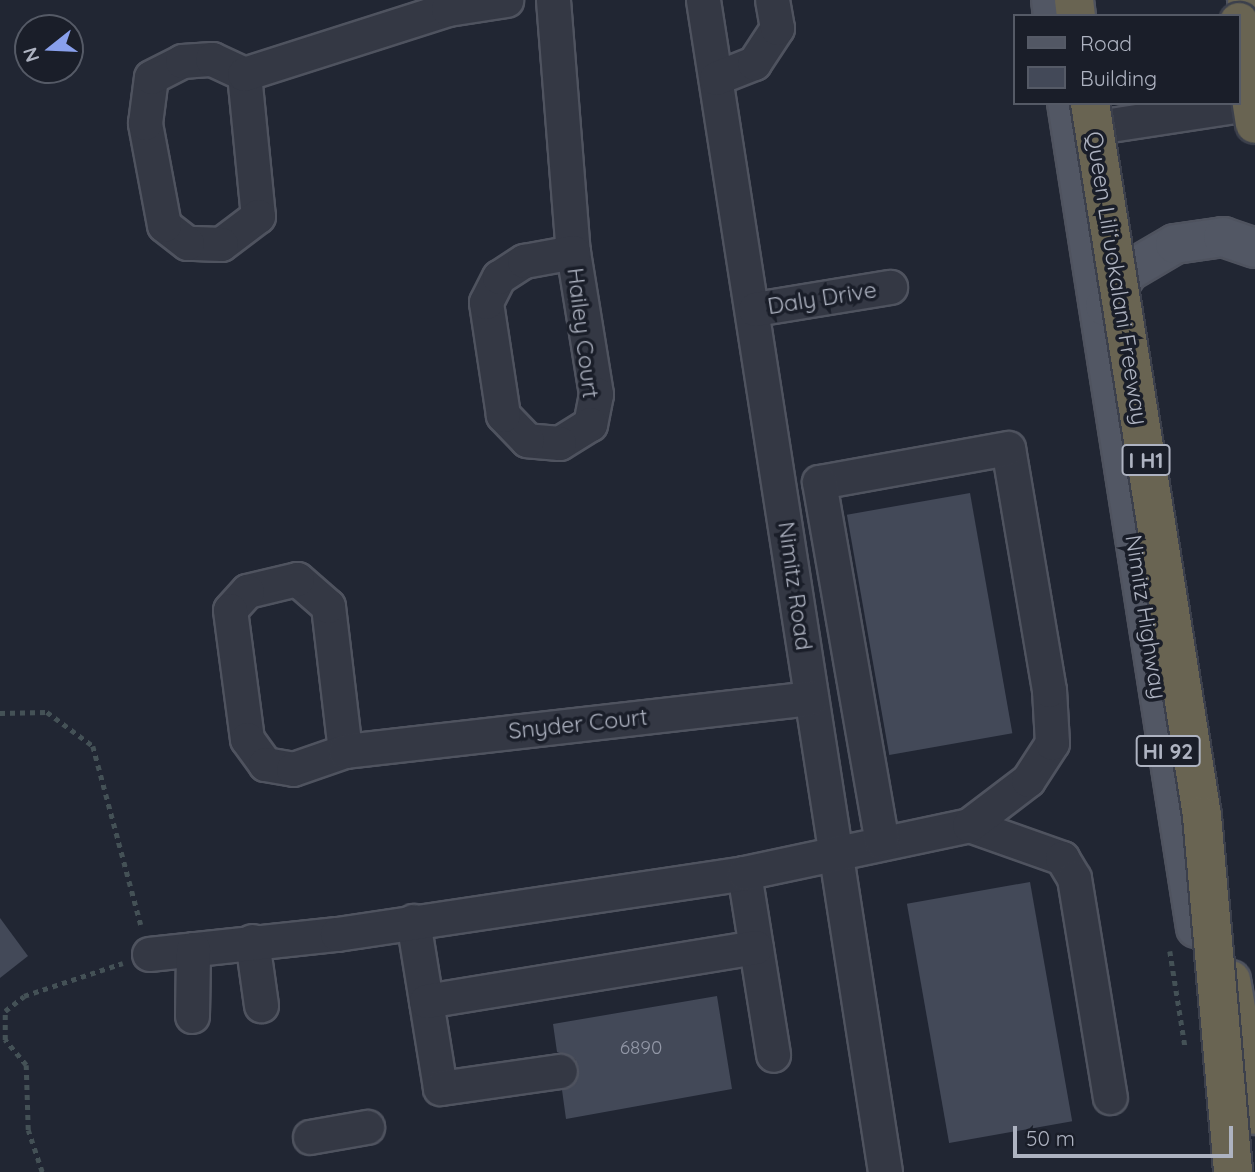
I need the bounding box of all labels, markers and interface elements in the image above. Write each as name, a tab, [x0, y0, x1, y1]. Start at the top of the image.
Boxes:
north arrow	[14, 14, 84, 84]
legend	[1014, 14, 1241, 105]
text: Road	[1080, 30, 1132, 56]
text: N	[17, 45, 45, 65]
text: Building	[1080, 65, 1157, 91]
street label: Queen Liliʻuokalani Freeway	[1080, 129, 1154, 427]
street label: Hailey Court	[561, 266, 605, 400]
street label: Daly Drive	[765, 276, 879, 320]
road number: I H1	[1122, 442, 1170, 477]
street label: Nimitz Road	[772, 520, 818, 652]
street label: Nimitz Highway	[1119, 533, 1173, 701]
street label: Snyder Court	[507, 703, 649, 745]
road number: HI 92	[1135, 734, 1201, 768]
house number: 6890	[620, 1037, 662, 1059]
scale bar	[1017, 1112, 1238, 1156]
text: 50 m	[1026, 1125, 1075, 1151]

